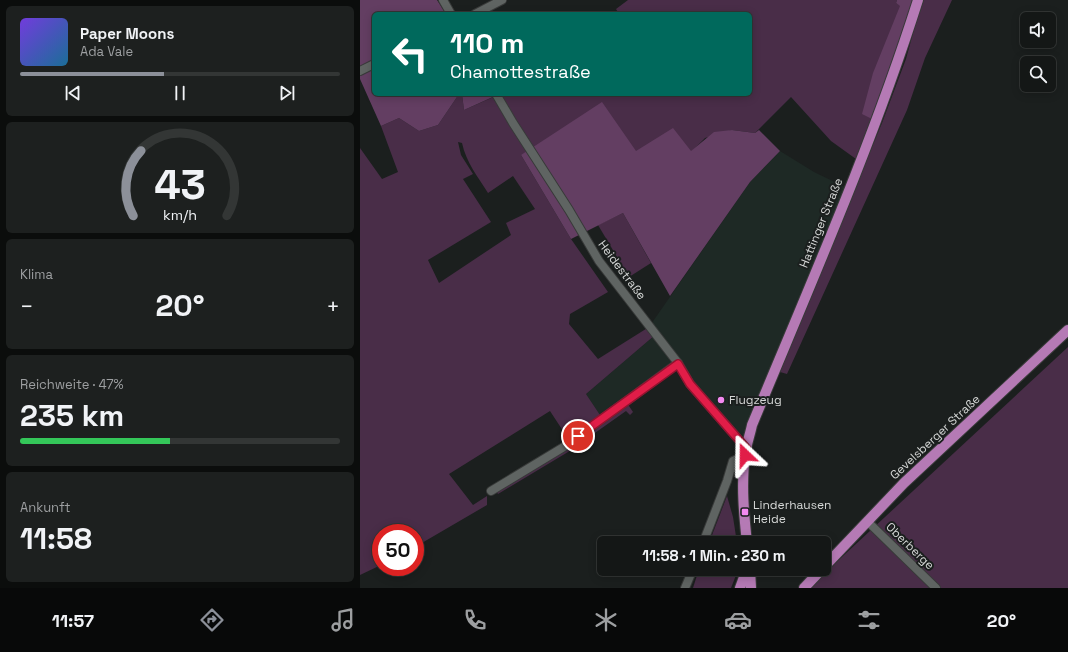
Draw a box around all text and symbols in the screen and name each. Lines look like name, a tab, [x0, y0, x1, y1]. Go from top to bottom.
map controls	[1020, 12, 1056, 92]
button: sound	[1020, 12, 1056, 48]
text: Paper Moons	[80, 24, 174, 43]
text: 110 m	[450, 25, 524, 61]
icon: left	[384, 28, 436, 80]
text: Ada Vale	[80, 43, 133, 60]
button: search	[1020, 56, 1056, 92]
text: Chamottestraße	[450, 60, 591, 83]
icon: previous	[62, 82, 84, 104]
icon: pause	[169, 82, 191, 104]
icon: next	[276, 82, 298, 104]
text: 43	[154, 157, 206, 210]
street label: Hattinger Straße	[796, 176, 846, 270]
text: km/h	[163, 205, 197, 223]
street label: Heidestraße	[594, 237, 650, 303]
text: Klima	[20, 266, 53, 283]
text: 20°	[155, 286, 205, 325]
text: −	[20, 292, 34, 320]
text: +	[326, 292, 340, 320]
text: Reichweite · 47%	[20, 376, 124, 393]
street label: Gevelsberger Straße	[887, 391, 983, 483]
place label: Flugzeug	[729, 392, 782, 408]
marker: Flugzeug	[716, 395, 726, 405]
text: 235 km	[20, 396, 124, 435]
pin	[561, 419, 595, 453]
icon: arrive	[567, 425, 589, 447]
position arrow	[724, 434, 766, 476]
place label: Linderhausen Heide	[753, 497, 831, 527]
text: Ankunft	[20, 499, 70, 516]
marker: Linderhausen Heide	[740, 507, 750, 517]
text: 11:58	[20, 519, 92, 558]
street label: Oberberge	[882, 519, 938, 573]
speed limit sign: 50	[372, 524, 424, 576]
text: 11:58 · 1 Min. · 230 m	[642, 546, 786, 565]
icon: directions	[198, 606, 226, 634]
icon: music	[329, 606, 357, 634]
icon: phone	[461, 606, 489, 634]
icon: climate	[592, 606, 620, 634]
icon: car	[724, 606, 752, 634]
icon: filters	[855, 606, 883, 634]
text: 11:57	[52, 609, 94, 632]
text: 20°	[987, 609, 1016, 632]

